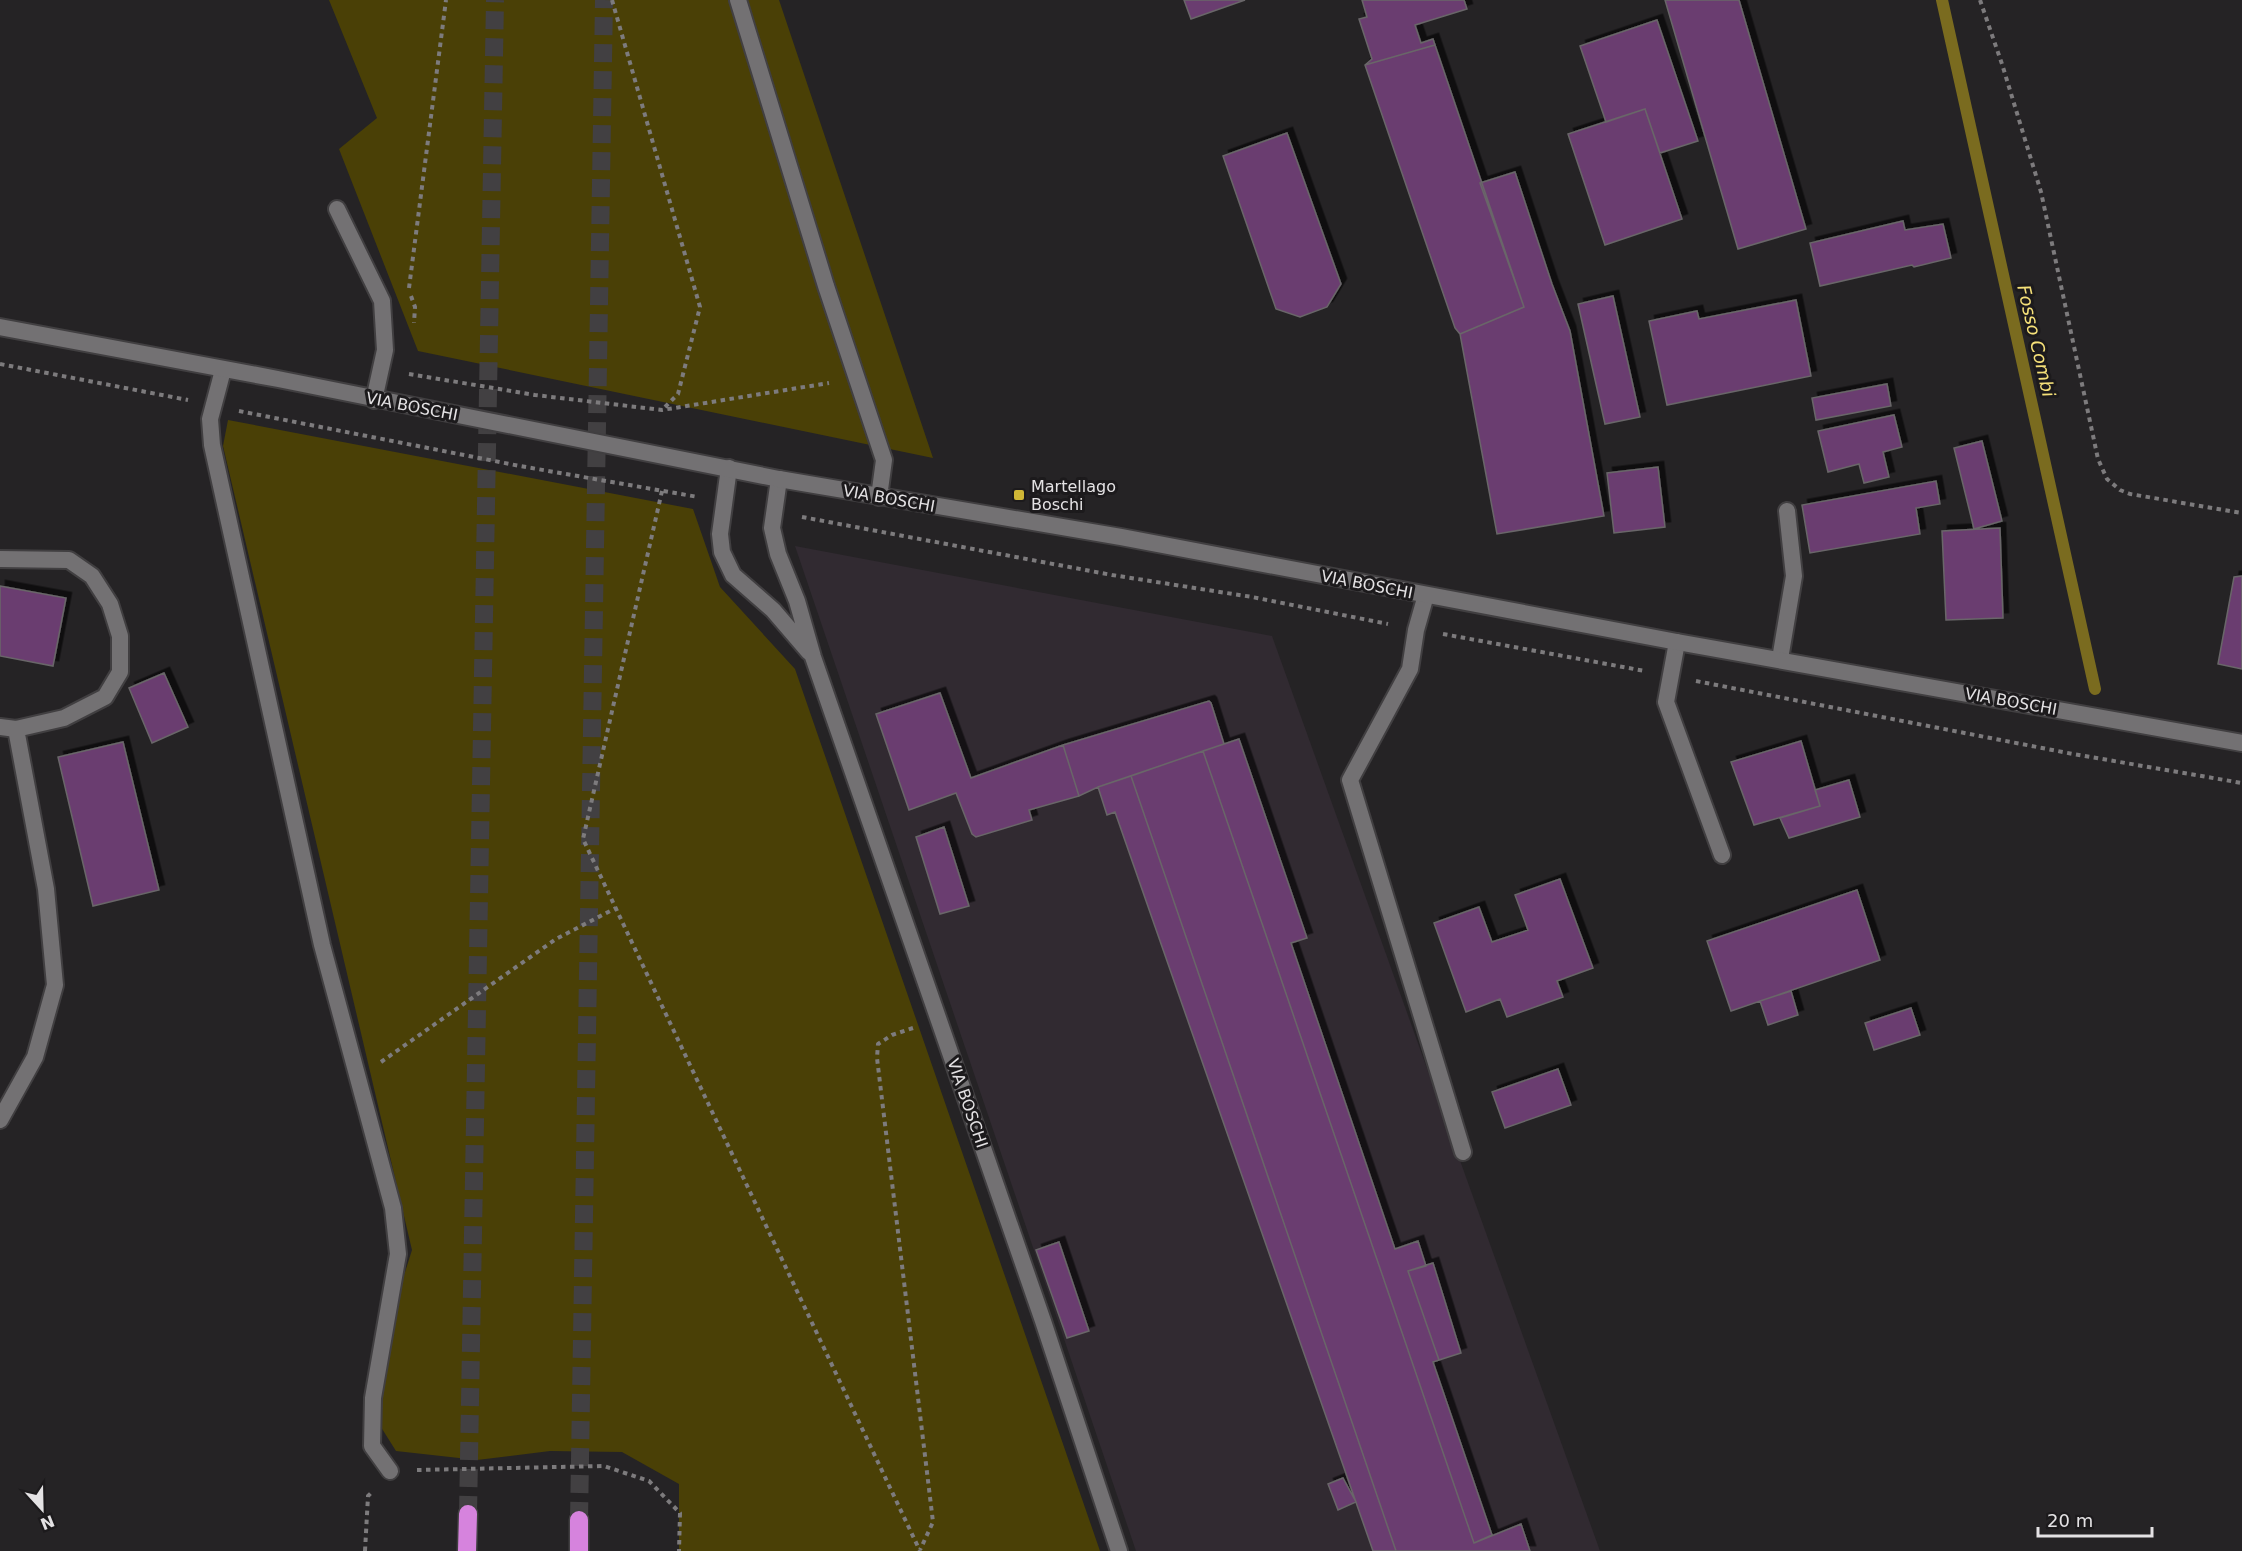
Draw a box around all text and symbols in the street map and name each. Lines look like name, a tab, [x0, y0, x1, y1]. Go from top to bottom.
water label: Fosso Combi	[2013, 283, 2060, 399]
street label: VIA BOSCHI	[364, 388, 459, 425]
place label: Martellago Boschi	[1031, 477, 1116, 514]
street label: VIA BOSCHI	[841, 481, 936, 516]
marker: Martellago Boschi	[1012, 488, 1026, 502]
street label: VIA BOSCHI	[1319, 566, 1414, 603]
street label: VIA BOSCHI	[1963, 684, 2058, 719]
street label: VIA BOSCHI	[943, 1056, 992, 1150]
north arrow	[12, 1479, 72, 1539]
scale bar	[2038, 1500, 2152, 1538]
text: 20 m	[2047, 1510, 2093, 1531]
text: N	[38, 1511, 57, 1534]

